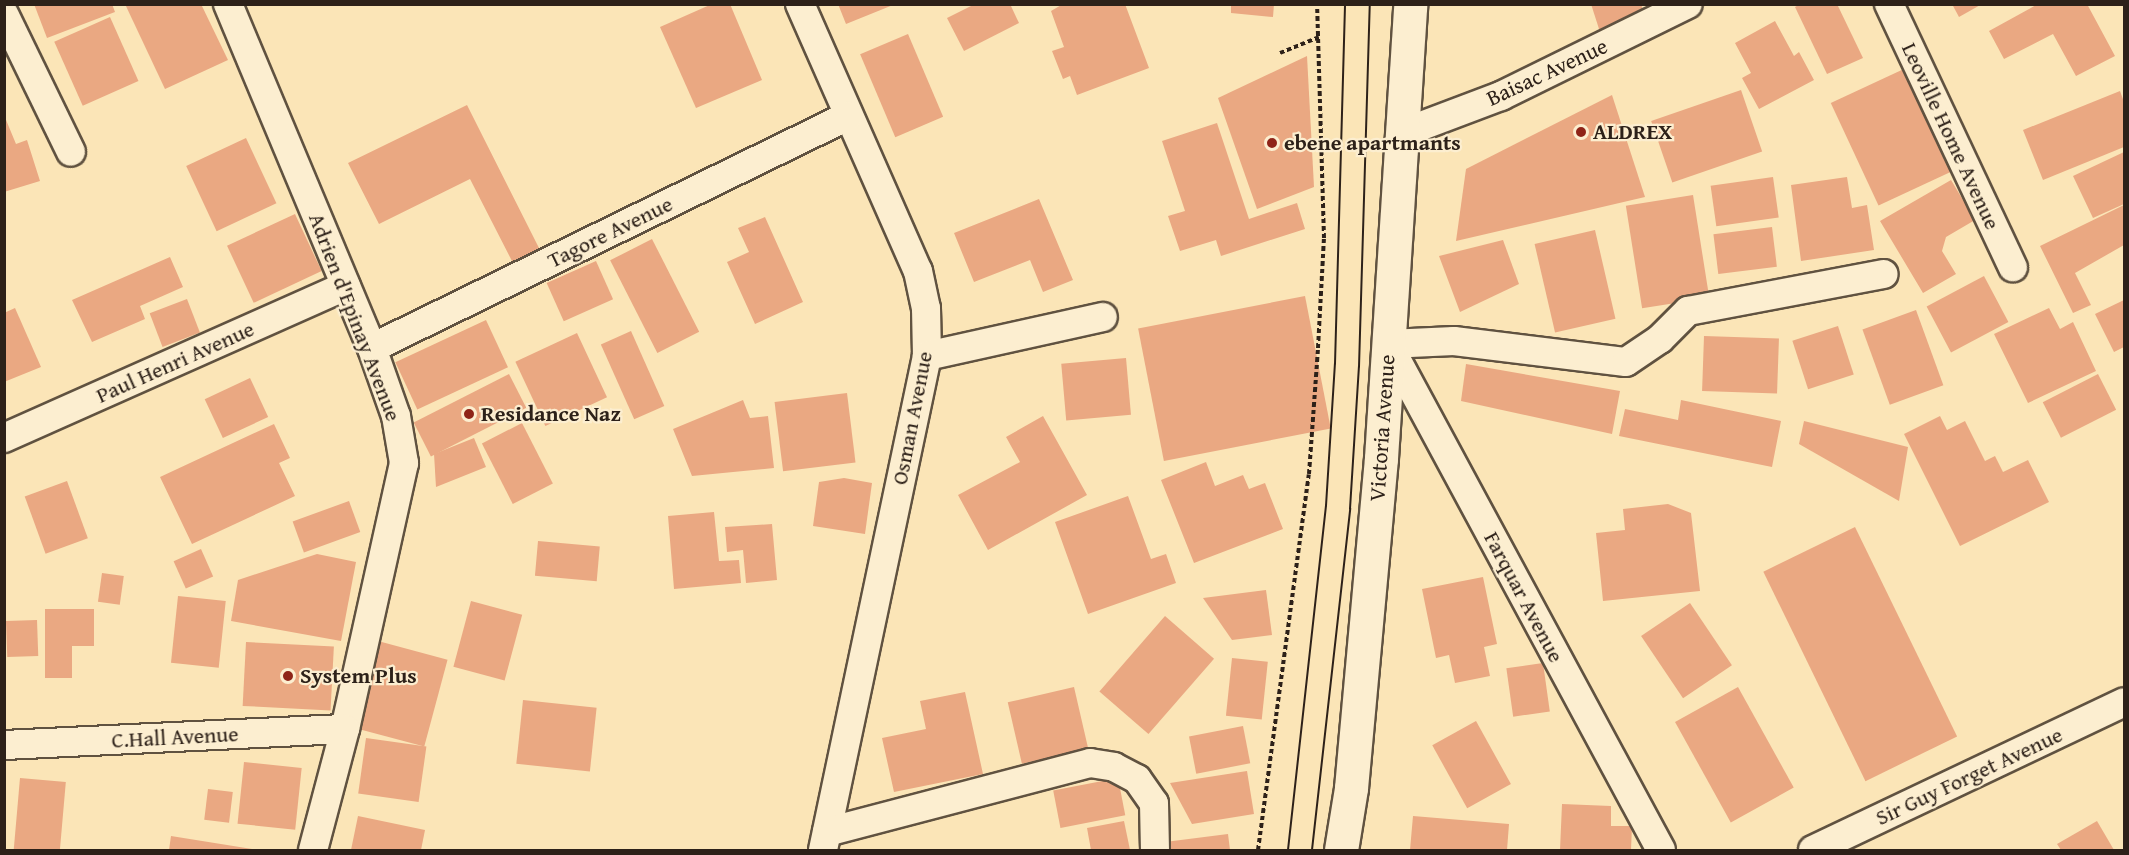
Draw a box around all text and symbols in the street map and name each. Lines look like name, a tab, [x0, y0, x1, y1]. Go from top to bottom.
street label: Baisac Avenue	[1482, 32, 1612, 112]
street label: Leoville Home Avenue	[1896, 38, 2006, 234]
place label: ALDREX	[1593, 119, 1672, 145]
marker: ALDREX	[1574, 125, 1588, 139]
place label: ebene apartmants	[1284, 130, 1461, 156]
marker: ebene apartmants	[1265, 136, 1279, 150]
street label: Tagore Avenue	[543, 190, 677, 274]
street label: Adrien d'Epinay Avenue	[303, 209, 407, 425]
street label: Paul Henri Avenue	[92, 315, 258, 409]
street label: Osman Avenue	[886, 349, 938, 487]
street label: Victoria Avenue	[1364, 354, 1400, 502]
place label: Residance Naz	[481, 401, 621, 427]
marker: Residance Naz	[462, 407, 476, 421]
street label: Farquar Avenue	[1478, 527, 1570, 667]
place label: System Plus	[300, 663, 417, 689]
marker: System Plus	[281, 669, 295, 683]
street label: C.Hall Avenue	[111, 720, 239, 754]
street label: Sir Guy Forget Avenue	[1871, 721, 2067, 831]

